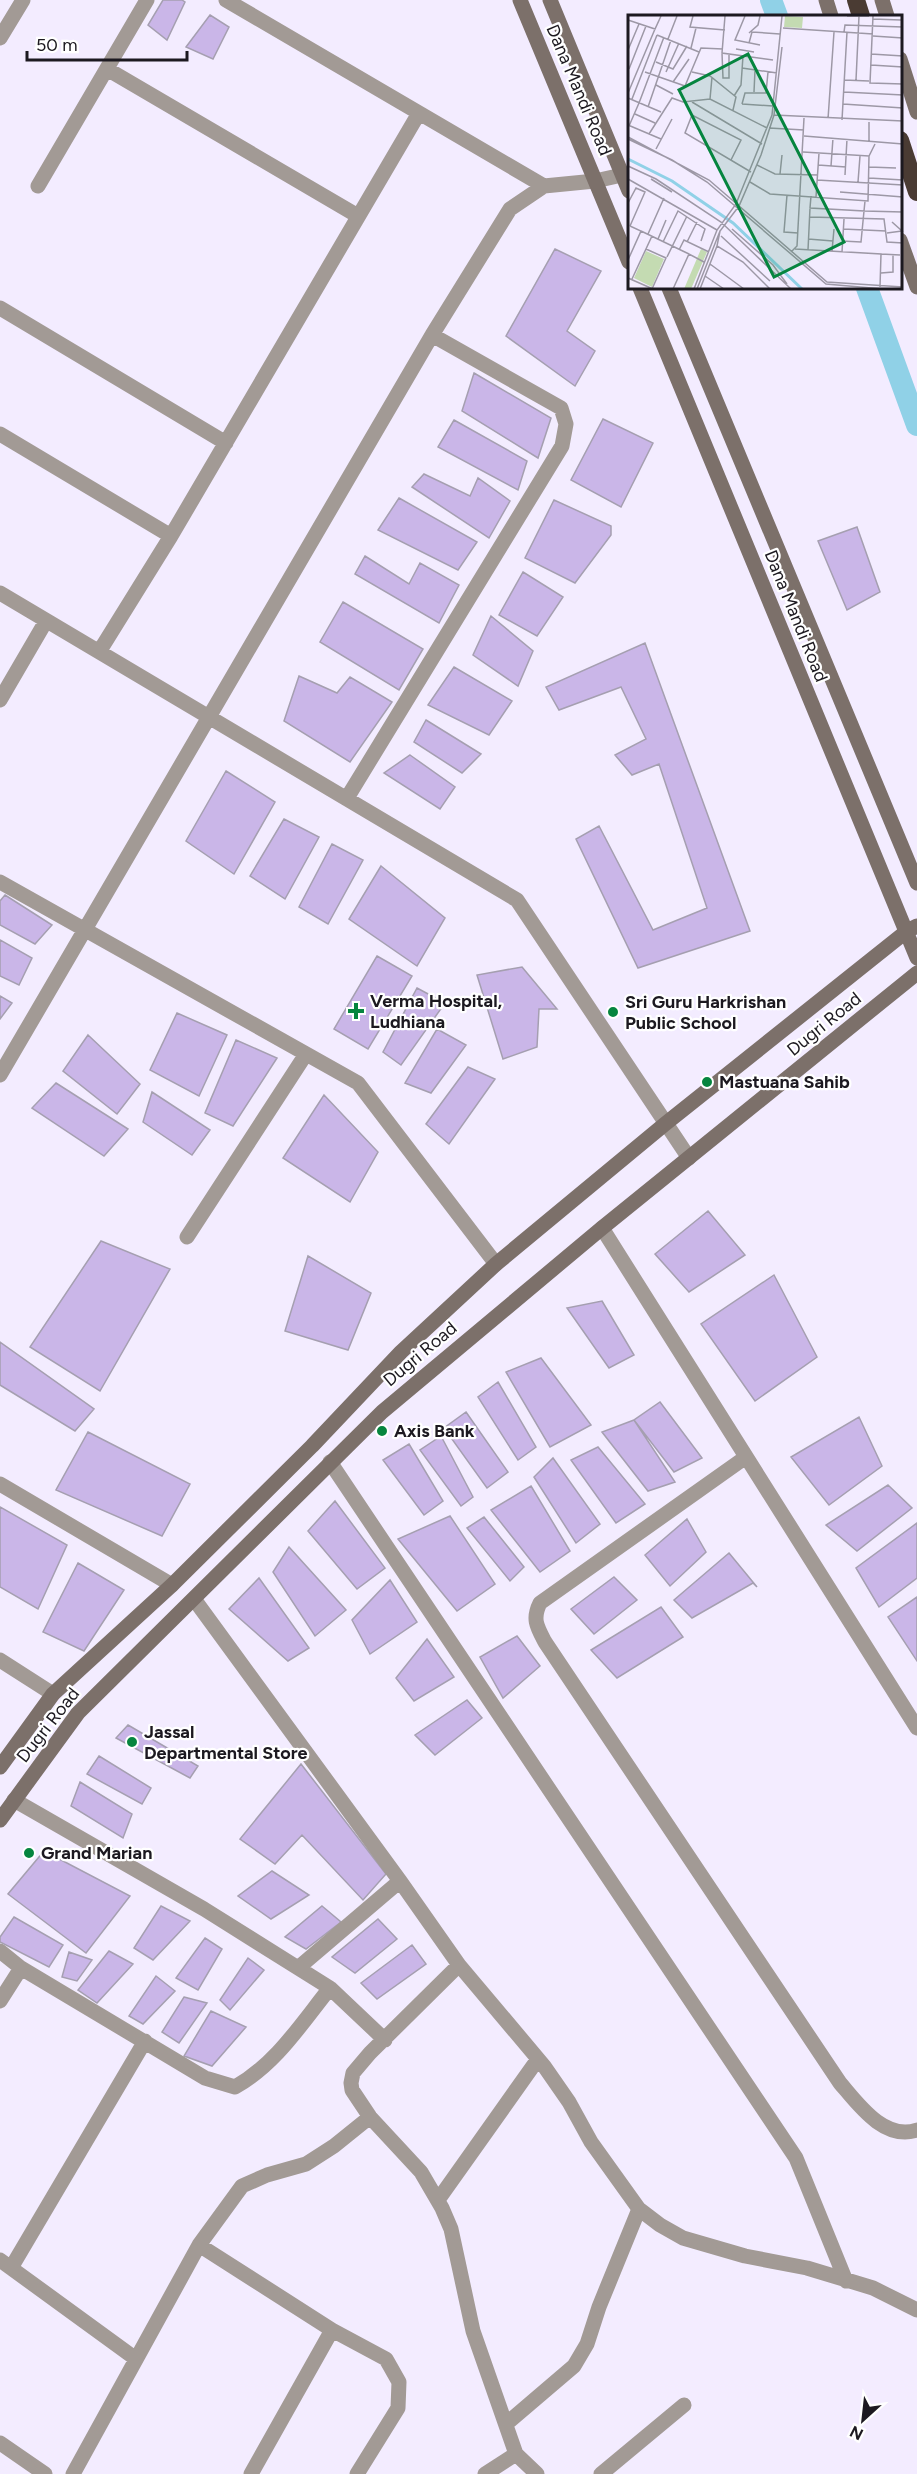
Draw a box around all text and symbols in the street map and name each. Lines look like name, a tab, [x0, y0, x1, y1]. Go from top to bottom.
inset map	[628, 15, 902, 290]
street label: Dana Mandi Road	[541, 21, 617, 159]
scale bar	[27, 24, 188, 62]
text: 50 m	[36, 34, 78, 56]
street label: Dana Mandi Road	[760, 547, 832, 685]
street label: Dugri Road	[782, 987, 866, 1061]
place label: Verma Hospital, Ludhiana	[370, 990, 503, 1033]
place label: Sri Guru Harkrishan Public School	[625, 991, 786, 1034]
marker: Verma Hospital, Ludhiana	[347, 1002, 365, 1020]
marker: Sri Guru Harkrishan Public School	[606, 1005, 620, 1019]
place label: Mastuana Sahib	[719, 1071, 850, 1093]
marker: Mastuana Sahib	[700, 1075, 714, 1089]
street label: Dugri Road	[379, 1317, 461, 1391]
place label: Axis Bank	[394, 1420, 475, 1442]
marker: Axis Bank	[375, 1424, 389, 1438]
street label: Dugri Road	[12, 1683, 84, 1767]
place label: Jassal Departmental Store	[144, 1721, 308, 1764]
marker: Jassal Departmental Store	[125, 1735, 139, 1749]
place label: Grand Marian	[41, 1842, 152, 1864]
marker: Grand Marian	[22, 1846, 36, 1860]
north arrow	[833, 2390, 893, 2450]
text: N	[847, 2422, 866, 2444]

